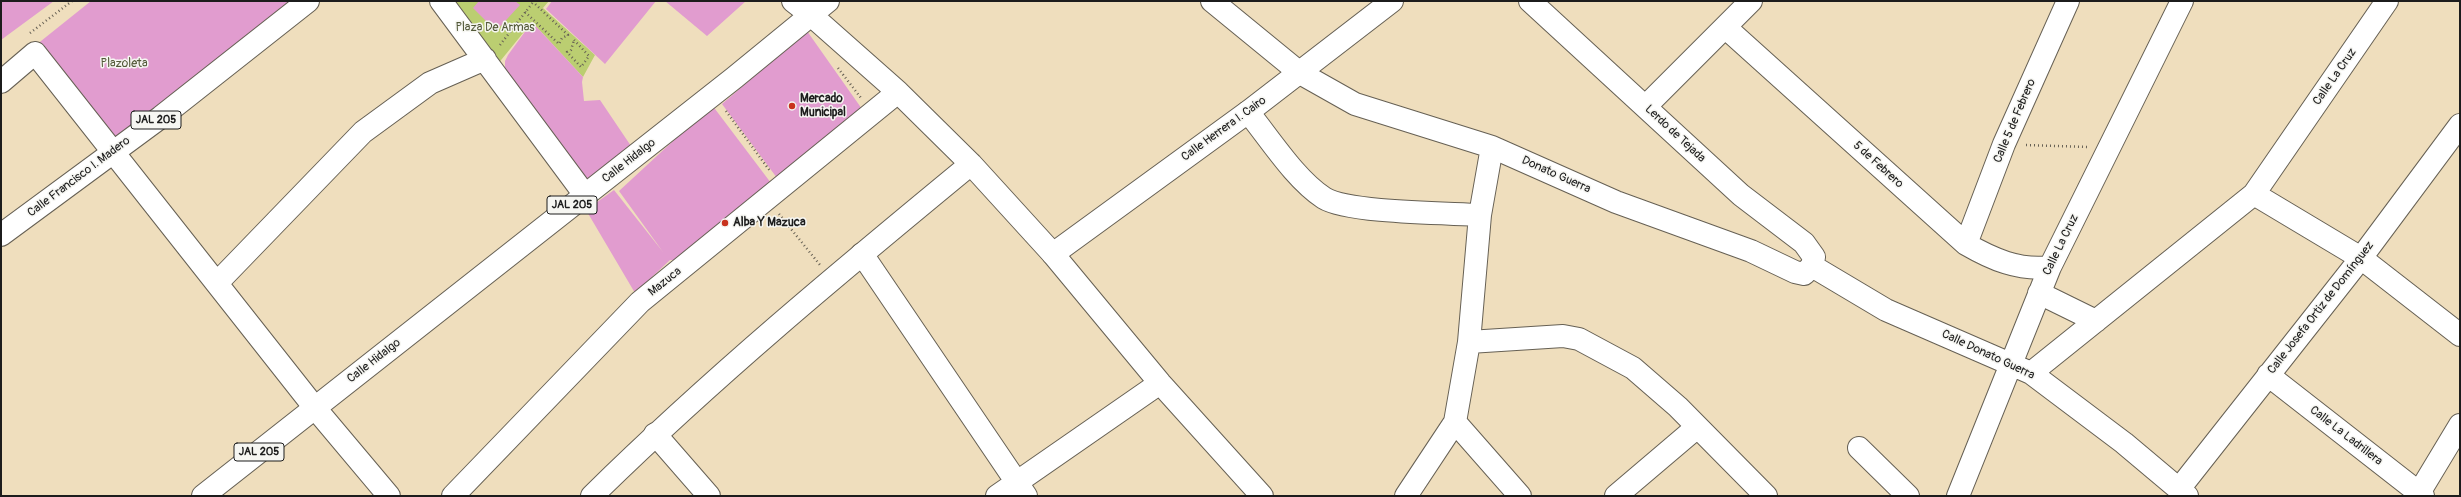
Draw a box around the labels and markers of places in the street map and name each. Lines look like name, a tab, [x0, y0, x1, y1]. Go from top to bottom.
place label: Mercado Municipal	[800, 92, 846, 120]
marker: Mercado Municipal	[787, 101, 797, 111]
place label: Alba Y Mazuca	[733, 216, 805, 230]
marker: Alba Y Mazuca	[720, 218, 730, 228]

